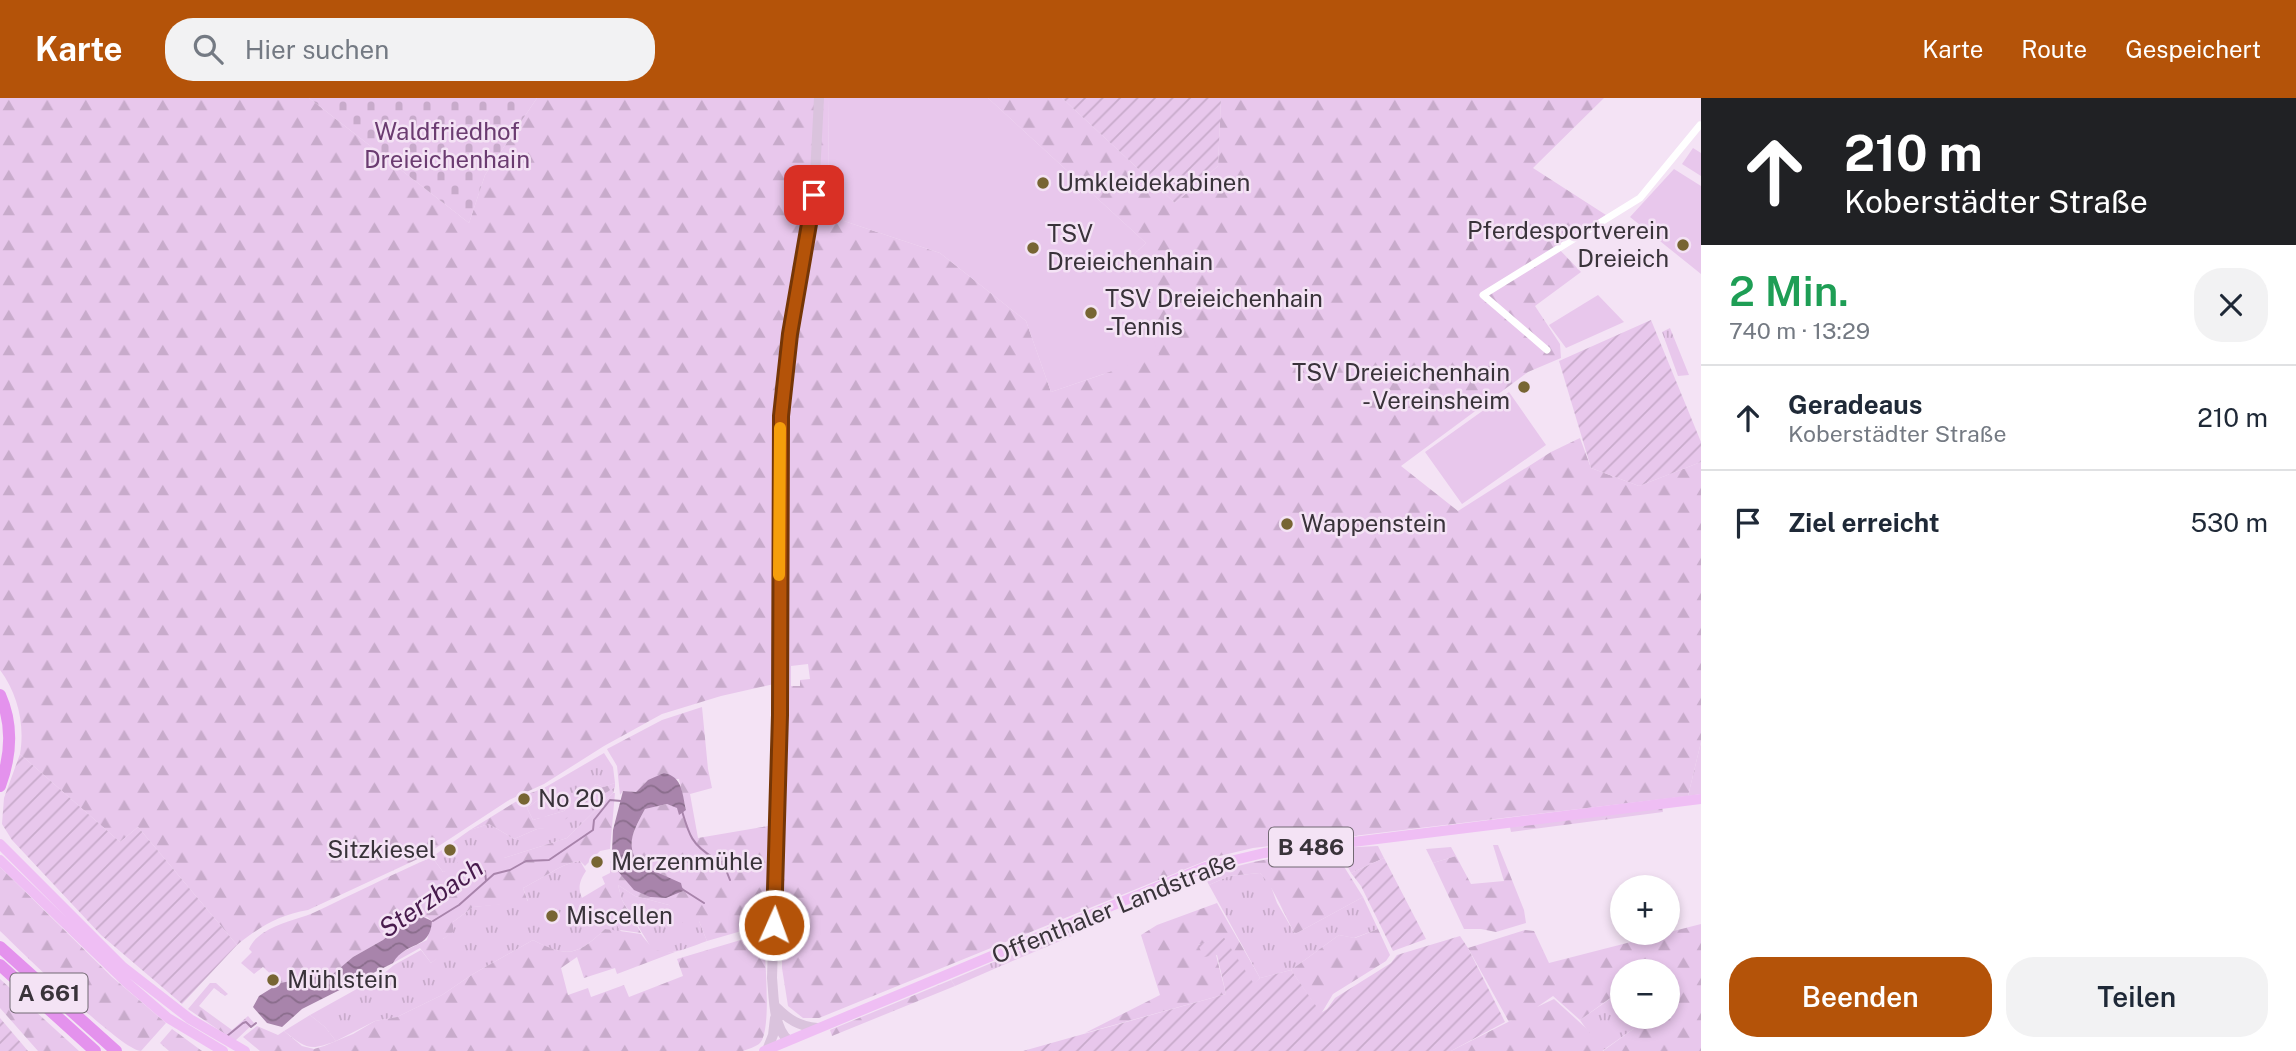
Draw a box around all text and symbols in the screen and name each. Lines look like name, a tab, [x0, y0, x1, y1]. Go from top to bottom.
search box	[165, 18, 655, 81]
text: Karte	[35, 30, 123, 68]
icon: search	[189, 30, 227, 68]
text: Hier suchen	[245, 34, 389, 65]
text: Karte	[1922, 35, 1983, 63]
text: Route	[2021, 35, 2087, 63]
text: Gespeichert	[2125, 35, 2261, 63]
park label: Waldfriedhof Dreieichenhain	[364, 117, 530, 173]
text: 210 m	[1844, 124, 1983, 182]
icon: ahead	[1729, 126, 1820, 217]
pin	[784, 165, 844, 225]
place label: Umkleidekabinen	[1057, 168, 1250, 196]
marker: Umkleidekabinen	[1035, 175, 1051, 191]
icon: arrive	[795, 176, 833, 214]
text: Koberstädter Straße	[1844, 183, 2148, 220]
place label: Pferdesportverein Dreieich	[1467, 216, 1669, 272]
place label: TSV Dreieichenhain	[1047, 219, 1213, 275]
marker: Pferdesportverein Dreieich	[1675, 237, 1691, 253]
marker: TSV Dreieichenhain	[1025, 240, 1041, 256]
text: 2 Min.	[1729, 266, 1849, 315]
button: close	[2194, 268, 2268, 342]
place label: TSV Dreieichenhain -Tennis	[1105, 284, 1323, 340]
marker: TSV Dreieichenhain -Tennis	[1083, 305, 1099, 321]
text: 740 m · 13:29	[1729, 317, 1870, 344]
place label: TSV Dreieichenhain - Vereinsheim	[1292, 358, 1510, 414]
marker: TSV Dreieichenhain - Vereinsheim	[1516, 379, 1532, 395]
text: Geradeaus	[1788, 389, 1923, 420]
icon: ahead	[1729, 399, 1767, 437]
text: 210 m	[2197, 402, 2268, 433]
text: Koberstädter Straße	[1788, 420, 2006, 447]
icon: arrive	[1729, 504, 1767, 542]
text: Ziel erreicht	[1788, 507, 1940, 538]
text: 530 m	[2190, 507, 2268, 538]
place label: Wappenstein	[1301, 509, 1446, 537]
marker: Wappenstein	[1279, 516, 1295, 532]
place label: No 20	[538, 784, 604, 812]
marker: No 20	[516, 791, 532, 807]
road number: B 486	[1269, 828, 1353, 866]
place label: Sitzkiesel	[327, 835, 436, 863]
marker: Sitzkiesel	[442, 842, 458, 858]
street label: Offenthaler Landstraße	[987, 845, 1240, 969]
place label: Merzenmühle	[611, 847, 763, 875]
water label: Sterzbach	[373, 851, 489, 944]
marker: Merzenmühle	[589, 854, 605, 870]
map controls	[1610, 875, 1680, 1029]
button: +	[1610, 875, 1680, 945]
position arrow	[737, 888, 811, 962]
place label: Miscellen	[566, 901, 673, 929]
marker: Miscellen	[544, 908, 560, 924]
button: Beenden	[1729, 957, 1992, 1037]
button: Teilen	[2006, 957, 2268, 1037]
button: −	[1610, 959, 1680, 1029]
place label: Mühlstein	[287, 965, 398, 993]
marker: Mühlstein	[265, 972, 281, 988]
road number: A 661	[10, 974, 88, 1012]

